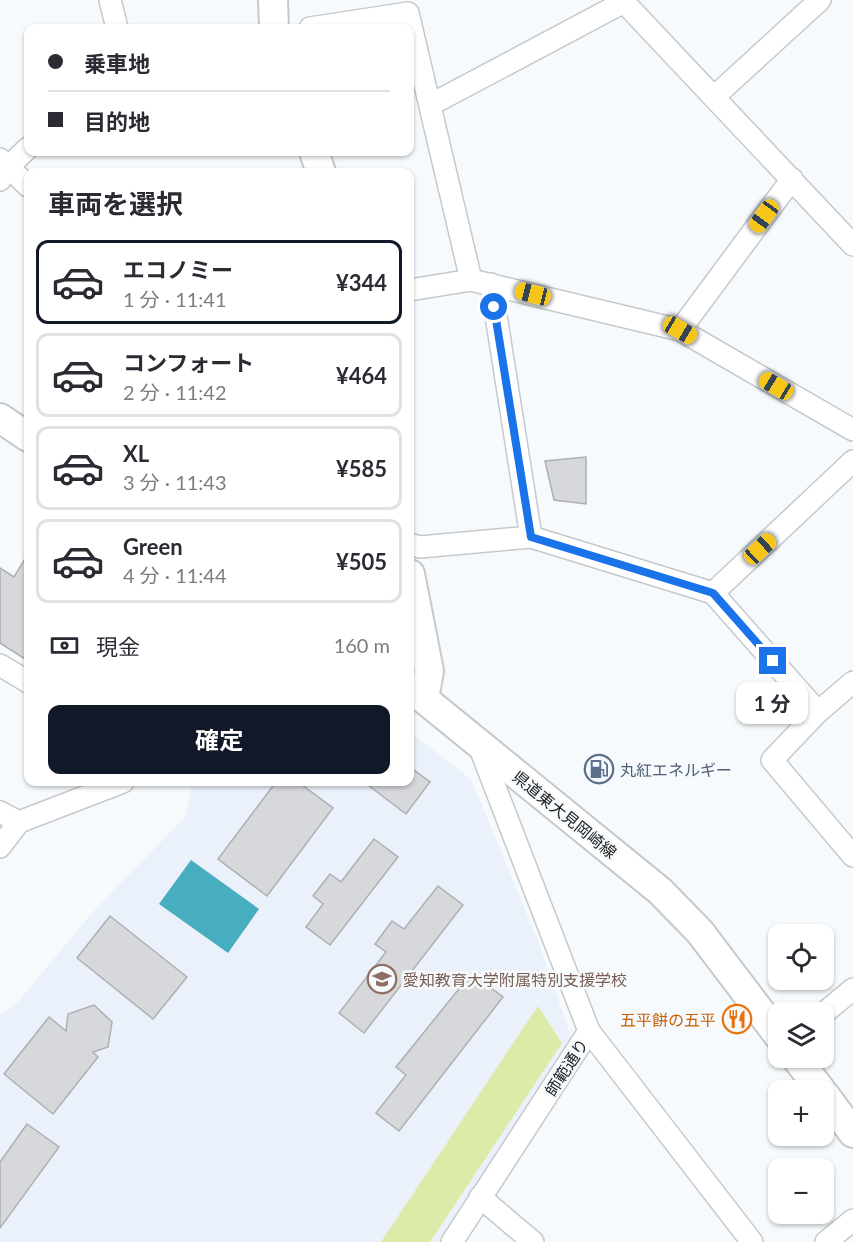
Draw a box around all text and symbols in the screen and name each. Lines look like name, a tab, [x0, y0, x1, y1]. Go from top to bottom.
text: 乗車地	[84, 50, 150, 77]
text: 目的地	[84, 108, 150, 135]
text: 車両を選択	[48, 187, 183, 220]
car	[746, 196, 782, 236]
icon: car	[51, 255, 105, 309]
text: エコノミー	[123, 256, 233, 283]
text: ¥344	[336, 269, 387, 296]
car	[513, 281, 553, 307]
text: 1 分 · 11:41	[123, 287, 227, 311]
route start	[480, 293, 507, 320]
car	[660, 313, 700, 347]
icon: car	[51, 348, 105, 402]
text: コンフォート	[123, 349, 254, 376]
text: ¥464	[336, 362, 387, 389]
car	[756, 369, 796, 403]
text: 2 分 · 11:42	[123, 380, 227, 404]
text: XL	[123, 440, 149, 467]
icon: car	[51, 441, 105, 495]
text: ¥585	[336, 455, 387, 482]
text: 3 分 · 11:43	[123, 470, 227, 494]
car	[741, 530, 779, 568]
text: Green	[123, 533, 183, 560]
icon: car	[51, 534, 105, 588]
text: ¥505	[336, 548, 387, 575]
text: 4 分 · 11:44	[123, 563, 227, 587]
icon: cash	[48, 629, 81, 662]
text: 現金	[96, 633, 140, 660]
text: 160 m	[334, 633, 390, 657]
route end	[759, 647, 786, 674]
callout: 1 分	[737, 682, 809, 724]
text: 1 分	[754, 691, 790, 715]
button: 確定	[48, 705, 390, 774]
fuel station icon: 丸紅エネルギー	[583, 753, 615, 785]
place label: 丸紅エネルギー	[620, 760, 732, 779]
street label: 県道東大見岡崎線	[509, 766, 621, 862]
map controls	[768, 924, 834, 1224]
button: locate	[768, 924, 834, 990]
school or university icon: 愛知教育大学附属特別支援学校	[366, 963, 398, 995]
place label: 愛知教育大学附属特別支援学校	[403, 970, 627, 989]
button: layers	[768, 1002, 834, 1068]
restaurant icon: 五平餅の五平	[721, 1003, 753, 1035]
place label: 五平餅の五平	[620, 1010, 716, 1029]
street label: 師範通り	[541, 1035, 591, 1099]
button: +	[768, 1080, 834, 1146]
button: −	[768, 1158, 834, 1224]

